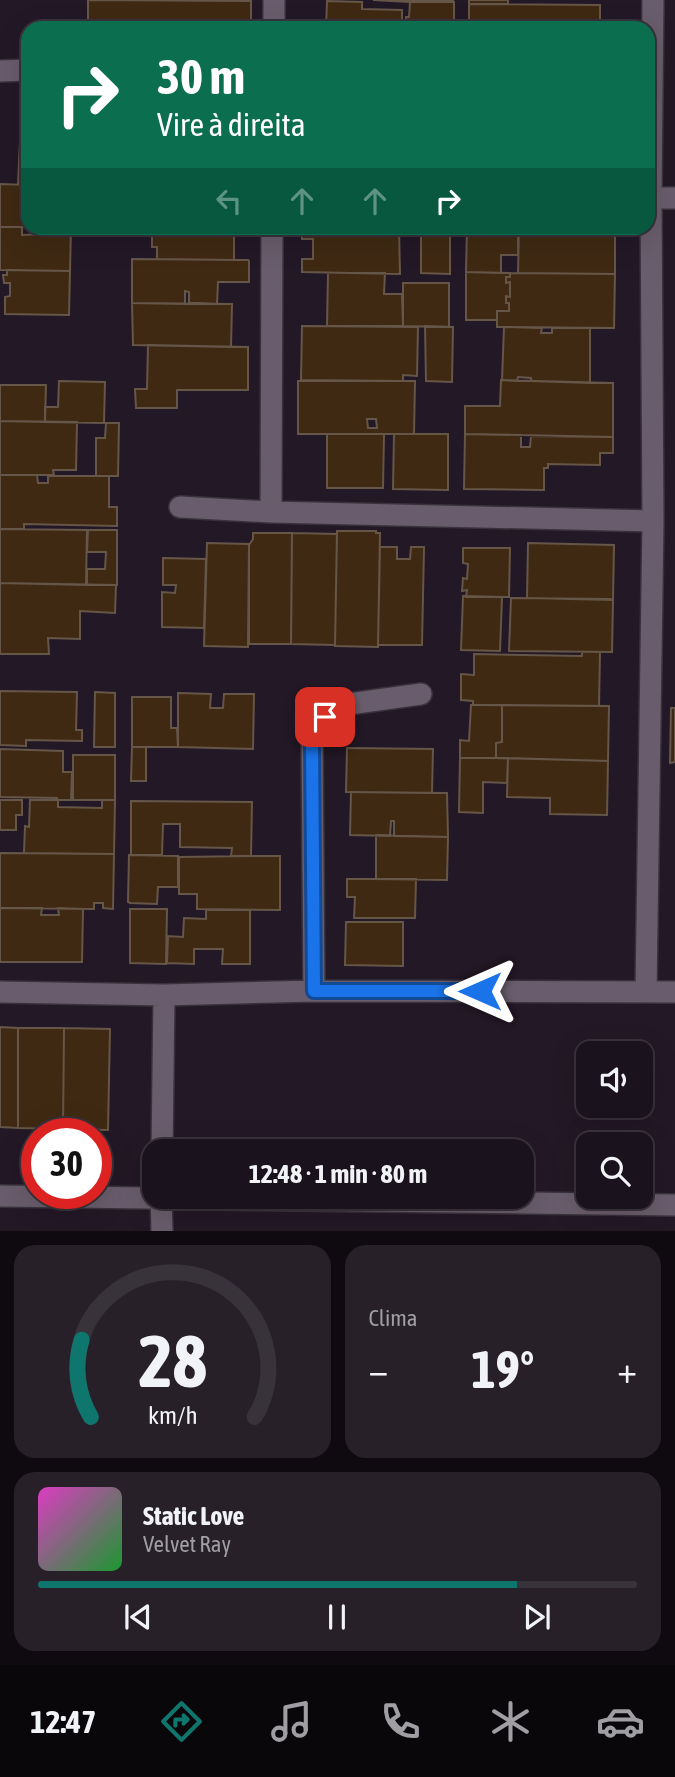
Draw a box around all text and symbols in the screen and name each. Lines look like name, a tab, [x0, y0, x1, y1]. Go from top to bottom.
text: 30 m	[157, 48, 245, 104]
icon: right	[42, 49, 133, 140]
text: Vire à direita	[157, 106, 306, 143]
icon: left	[210, 182, 248, 220]
icon: ahead	[283, 182, 321, 220]
icon: ahead	[356, 182, 394, 220]
icon: right	[429, 182, 467, 220]
pin	[295, 687, 355, 747]
icon: arrive	[306, 698, 344, 736]
position arrow	[443, 954, 517, 1028]
map controls	[576, 1041, 653, 1209]
button: sound	[576, 1041, 653, 1118]
speed limit sign: 30	[21, 1118, 112, 1209]
button: search	[576, 1132, 653, 1209]
text: 12:48 · 1 min · 80 m	[249, 1159, 427, 1189]
text: Clima	[369, 1305, 418, 1331]
text: 28	[138, 1320, 206, 1403]
text: 19°	[471, 1339, 534, 1399]
text: −	[369, 1348, 388, 1391]
text: +	[617, 1348, 637, 1391]
text: km/h	[147, 1401, 197, 1429]
text: Static Love	[143, 1501, 244, 1531]
text: Velvet Ray	[143, 1531, 231, 1557]
icon: previous	[119, 1598, 157, 1636]
icon: pause	[318, 1598, 356, 1636]
icon: next	[518, 1598, 556, 1636]
icon: directions	[157, 1697, 206, 1746]
icon: music	[267, 1697, 316, 1746]
icon: phone	[376, 1697, 425, 1746]
icon: climate	[486, 1697, 535, 1746]
icon: car	[596, 1697, 645, 1746]
text: 12:47	[30, 1703, 96, 1740]

